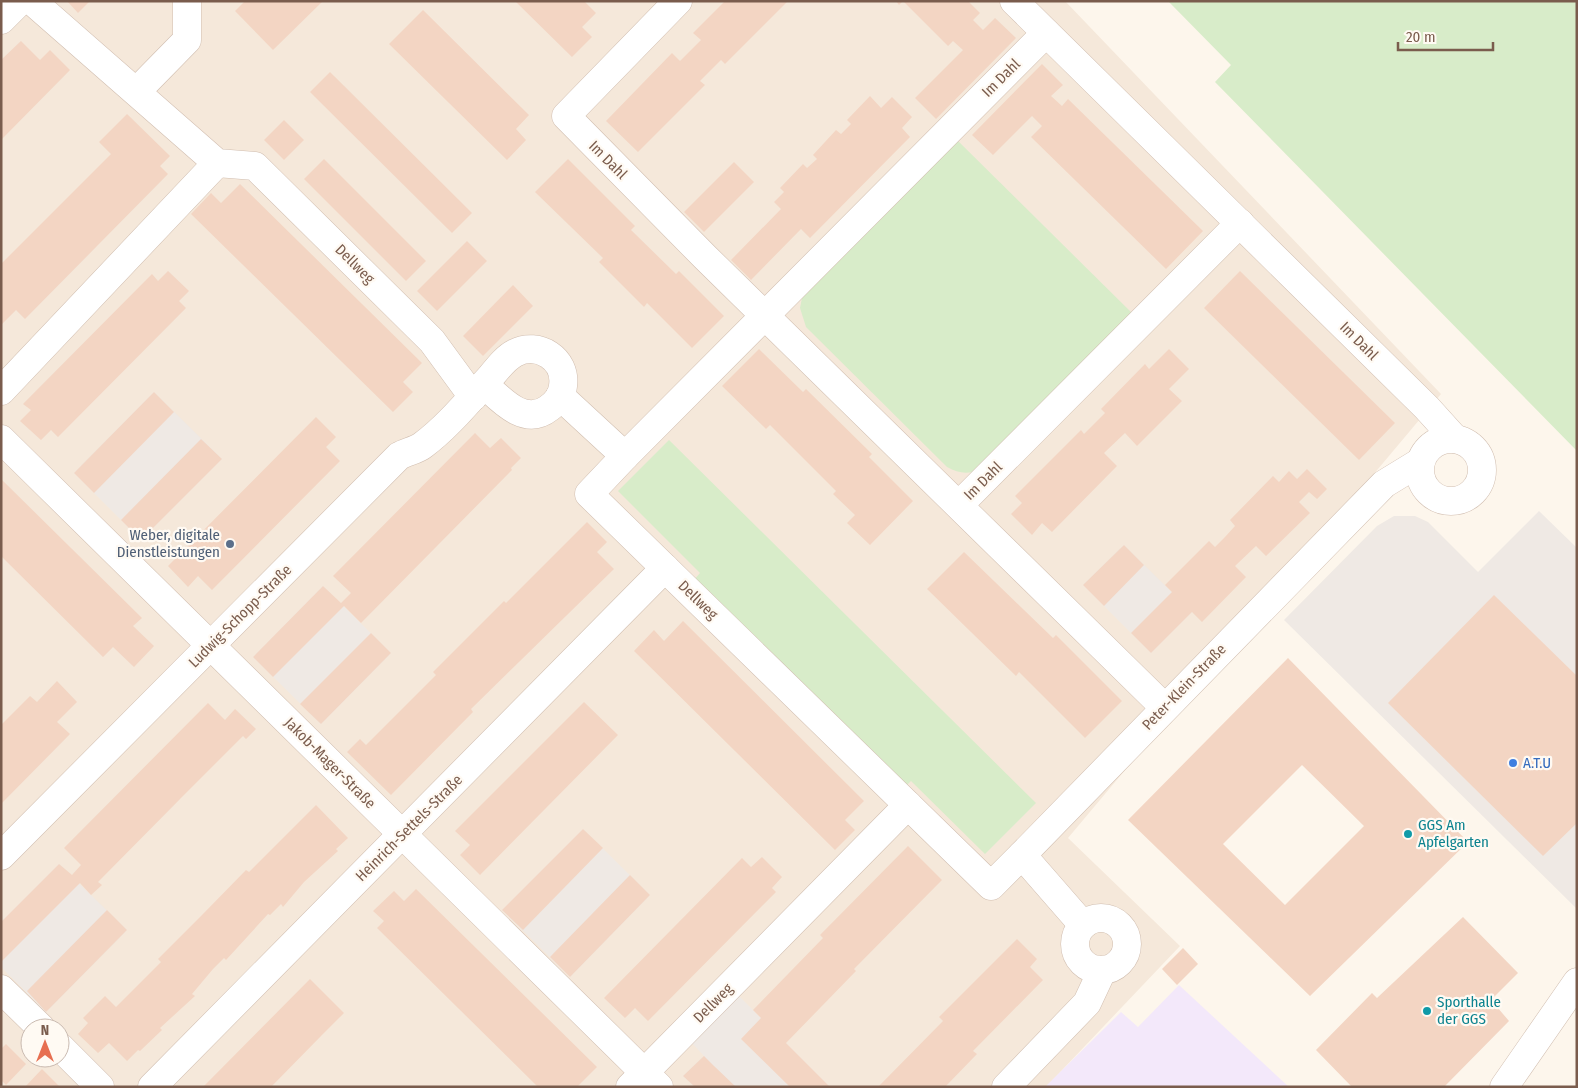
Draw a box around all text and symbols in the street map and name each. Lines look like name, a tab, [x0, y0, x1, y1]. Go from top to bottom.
scale bar	[1398, 20, 1493, 52]
text: 20 m	[1406, 28, 1436, 46]
street label: Im Dahl	[978, 55, 1024, 101]
street label: Im Dahl	[585, 137, 631, 183]
street label: Dellweg	[332, 241, 378, 287]
street label: Im Dahl	[1336, 318, 1382, 364]
street label: Im Dahl	[960, 458, 1006, 504]
place label: Weber, digitale Dienstleistungen	[117, 526, 220, 561]
marker: Weber, digitale Dienstleistungen	[224, 538, 236, 550]
street label: Ludwig-Schopp-Straße	[185, 561, 295, 671]
street label: Dellweg	[674, 577, 722, 623]
street label: Peter-Klein-Straße	[1138, 640, 1230, 734]
street label: Jakob-Mager-Straße	[281, 714, 379, 812]
place label: A.T.U	[1523, 754, 1551, 772]
marker: A.T.U	[1507, 757, 1519, 769]
street label: Heinrich-Settels-Straße	[352, 771, 466, 885]
place label: GGS Am Apfelgarten	[1418, 816, 1489, 851]
marker: GGS Am Apfelgarten	[1402, 828, 1414, 840]
street label: Dellweg	[690, 980, 736, 1026]
place label: Sporthalle der GGS	[1437, 993, 1501, 1028]
marker: Sporthalle der GGS	[1421, 1005, 1433, 1017]
north arrow	[20, 1018, 70, 1068]
text: N	[41, 1022, 49, 1039]

